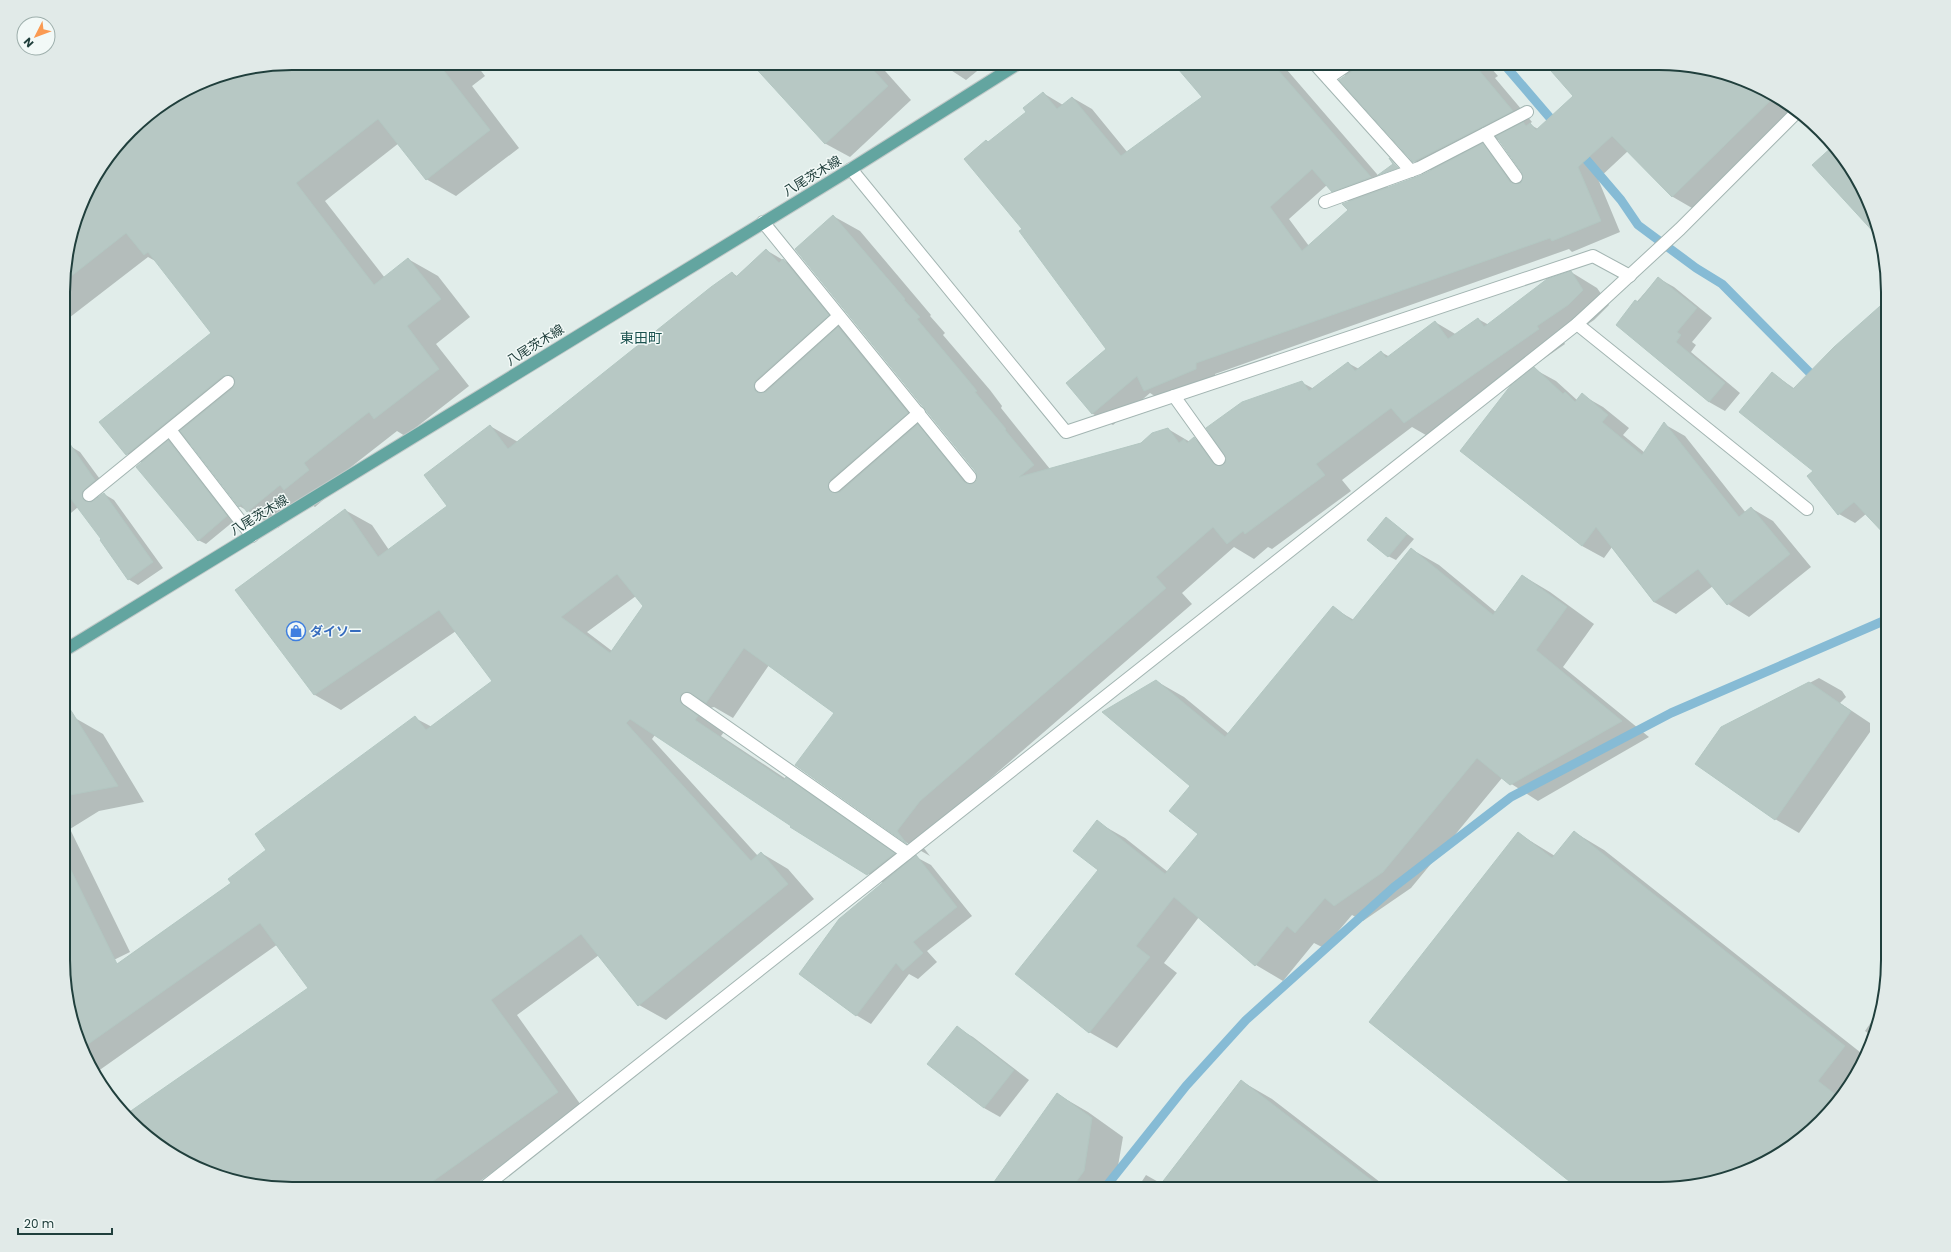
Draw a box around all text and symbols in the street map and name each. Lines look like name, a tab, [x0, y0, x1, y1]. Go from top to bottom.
north arrow	[16, 16, 56, 56]
text: N	[20, 34, 37, 51]
street label: 八尾茨木線	[779, 151, 845, 201]
street label: 八尾茨木線	[502, 320, 568, 370]
district label: 東田町	[620, 328, 662, 348]
street label: 八尾茨木線	[226, 490, 292, 540]
shop icon: ダイソー	[285, 620, 307, 642]
place label: ダイソー	[310, 622, 362, 641]
scale bar	[18, 1210, 112, 1236]
text: 20 m	[24, 1215, 54, 1232]

